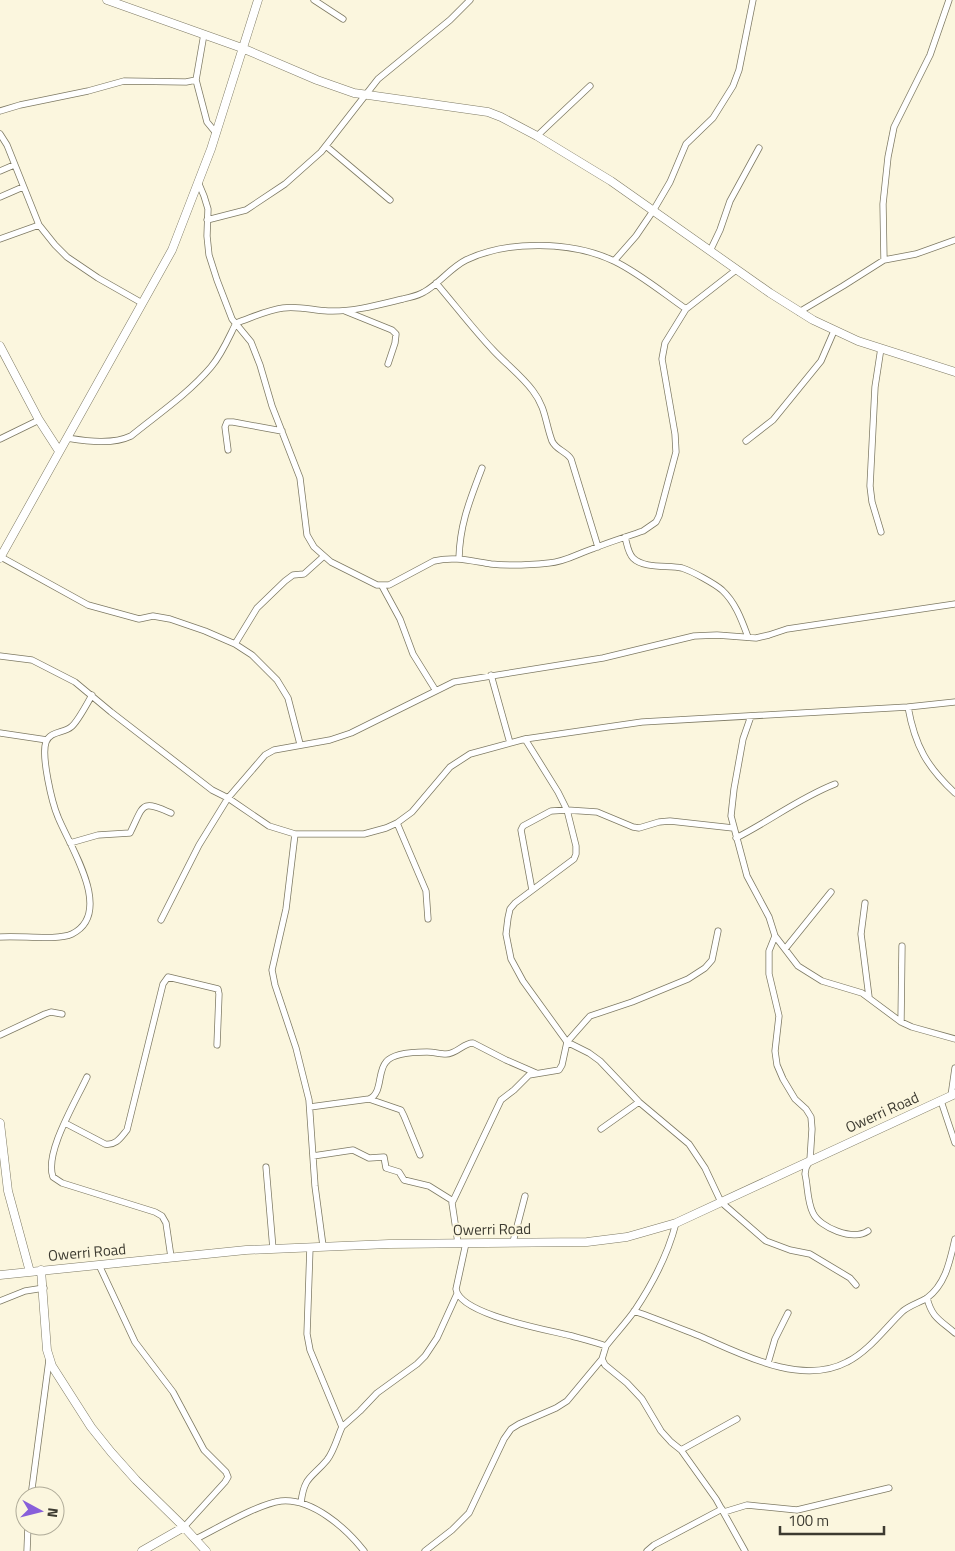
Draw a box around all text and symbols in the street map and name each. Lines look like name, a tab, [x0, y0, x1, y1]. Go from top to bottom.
street label: Owerri Road	[842, 1086, 922, 1138]
street label: Owerri Road	[453, 1217, 531, 1241]
street label: Owerri Road	[47, 1237, 127, 1267]
north arrow	[15, 1486, 65, 1536]
scale bar	[780, 1504, 884, 1536]
text: N	[42, 1507, 64, 1519]
text: 100 m	[788, 1509, 829, 1532]

